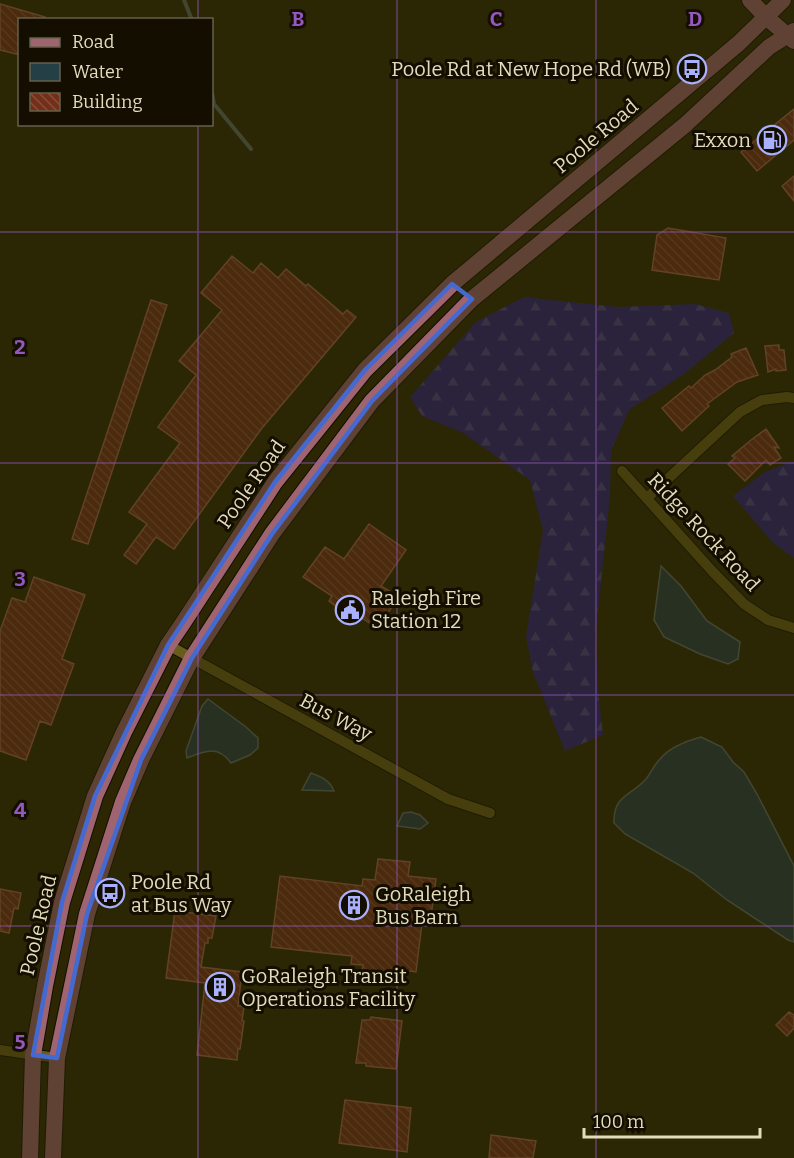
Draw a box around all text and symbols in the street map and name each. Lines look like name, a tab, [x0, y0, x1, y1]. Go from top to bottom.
text: B	[292, 7, 305, 31]
text: C	[490, 7, 502, 31]
text: D	[688, 7, 702, 31]
legend	[18, 18, 213, 126]
text: Road	[72, 31, 115, 53]
bus stop icon: Poole Rd at New Hope Rd (WB)	[676, 53, 708, 85]
place label: Poole Rd at New Hope Rd (WB)	[391, 57, 671, 81]
text: Water	[72, 61, 123, 83]
text: Building	[72, 91, 143, 113]
street label: Poole Road	[549, 94, 643, 178]
fuel station icon: Exxon	[756, 124, 788, 156]
place label: Exxon	[694, 128, 751, 152]
text: 2	[14, 335, 26, 359]
street label: Poole Road	[212, 435, 290, 533]
street label: Ridge Rock Road	[643, 468, 765, 596]
text: 3	[14, 567, 26, 591]
place label: Raleigh Fire Station 12	[371, 586, 481, 633]
public building icon: Raleigh Fire Station 12	[334, 594, 366, 626]
street label: Bus Way	[296, 688, 377, 746]
text: 4	[14, 798, 26, 822]
place label: Poole Rd at Bus Way	[131, 870, 232, 917]
street label: Poole Road	[15, 872, 61, 978]
bus stop icon: Poole Rd at Bus Way	[94, 877, 126, 909]
place label: GoRaleigh Bus Barn	[375, 882, 472, 929]
building icon: GoRaleigh Bus Barn	[338, 889, 370, 921]
place label: GoRaleigh Transit Operations Facility	[241, 964, 416, 1011]
building icon: GoRaleigh Transit Operations Facility	[204, 971, 236, 1003]
text: 5	[15, 1030, 26, 1054]
scale bar	[584, 1101, 760, 1139]
text: 100 m	[593, 1111, 644, 1133]

